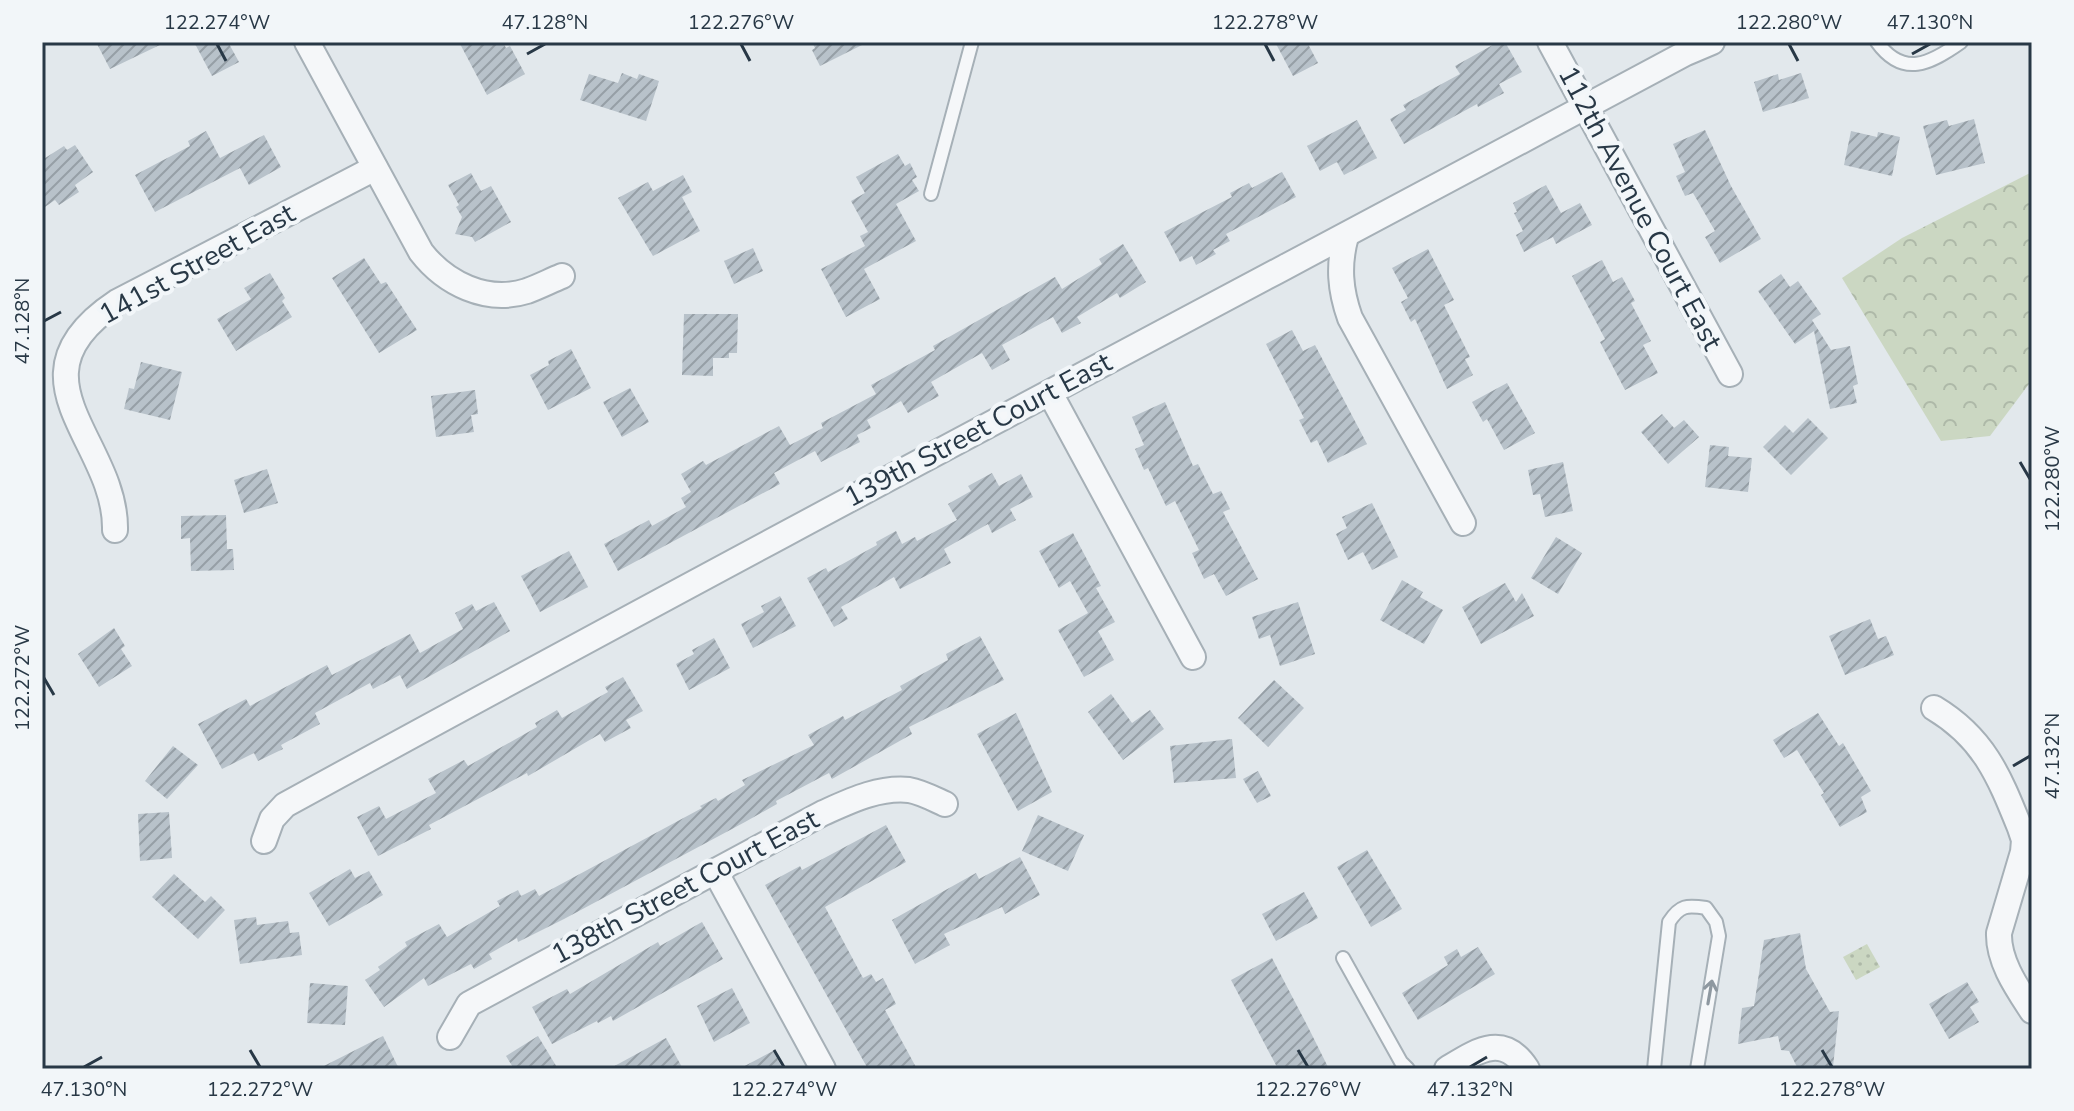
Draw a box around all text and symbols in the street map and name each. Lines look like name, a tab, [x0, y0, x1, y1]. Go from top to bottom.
text: 122.274°W	[164, 9, 270, 36]
text: 47.128°N	[502, 9, 588, 36]
text: 122.276°W	[688, 9, 794, 36]
text: 122.278°W	[1212, 9, 1318, 36]
text: 122.280°W	[1736, 9, 1842, 36]
text: 47.130°N	[1887, 9, 1973, 36]
street label: 112th Avenue Court East	[1549, 59, 1731, 357]
street label: 141st Street East	[92, 194, 302, 334]
text: 47.128°N	[9, 278, 36, 364]
street label: 139th Street Court East	[838, 343, 1119, 517]
text: 122.280°W	[2039, 426, 2066, 532]
text: 122.272°W	[9, 625, 36, 731]
text: 47.132°N	[2039, 713, 2066, 799]
street label: 138th Street Court East	[545, 800, 826, 974]
one-way arrow	[1703, 980, 1718, 1005]
text: 47.130°N	[41, 1076, 127, 1103]
text: 122.272°W	[207, 1076, 313, 1103]
text: 122.274°W	[731, 1076, 837, 1103]
text: 122.276°W	[1255, 1076, 1361, 1103]
text: 47.132°N	[1427, 1076, 1513, 1103]
text: 122.278°W	[1779, 1076, 1885, 1103]

